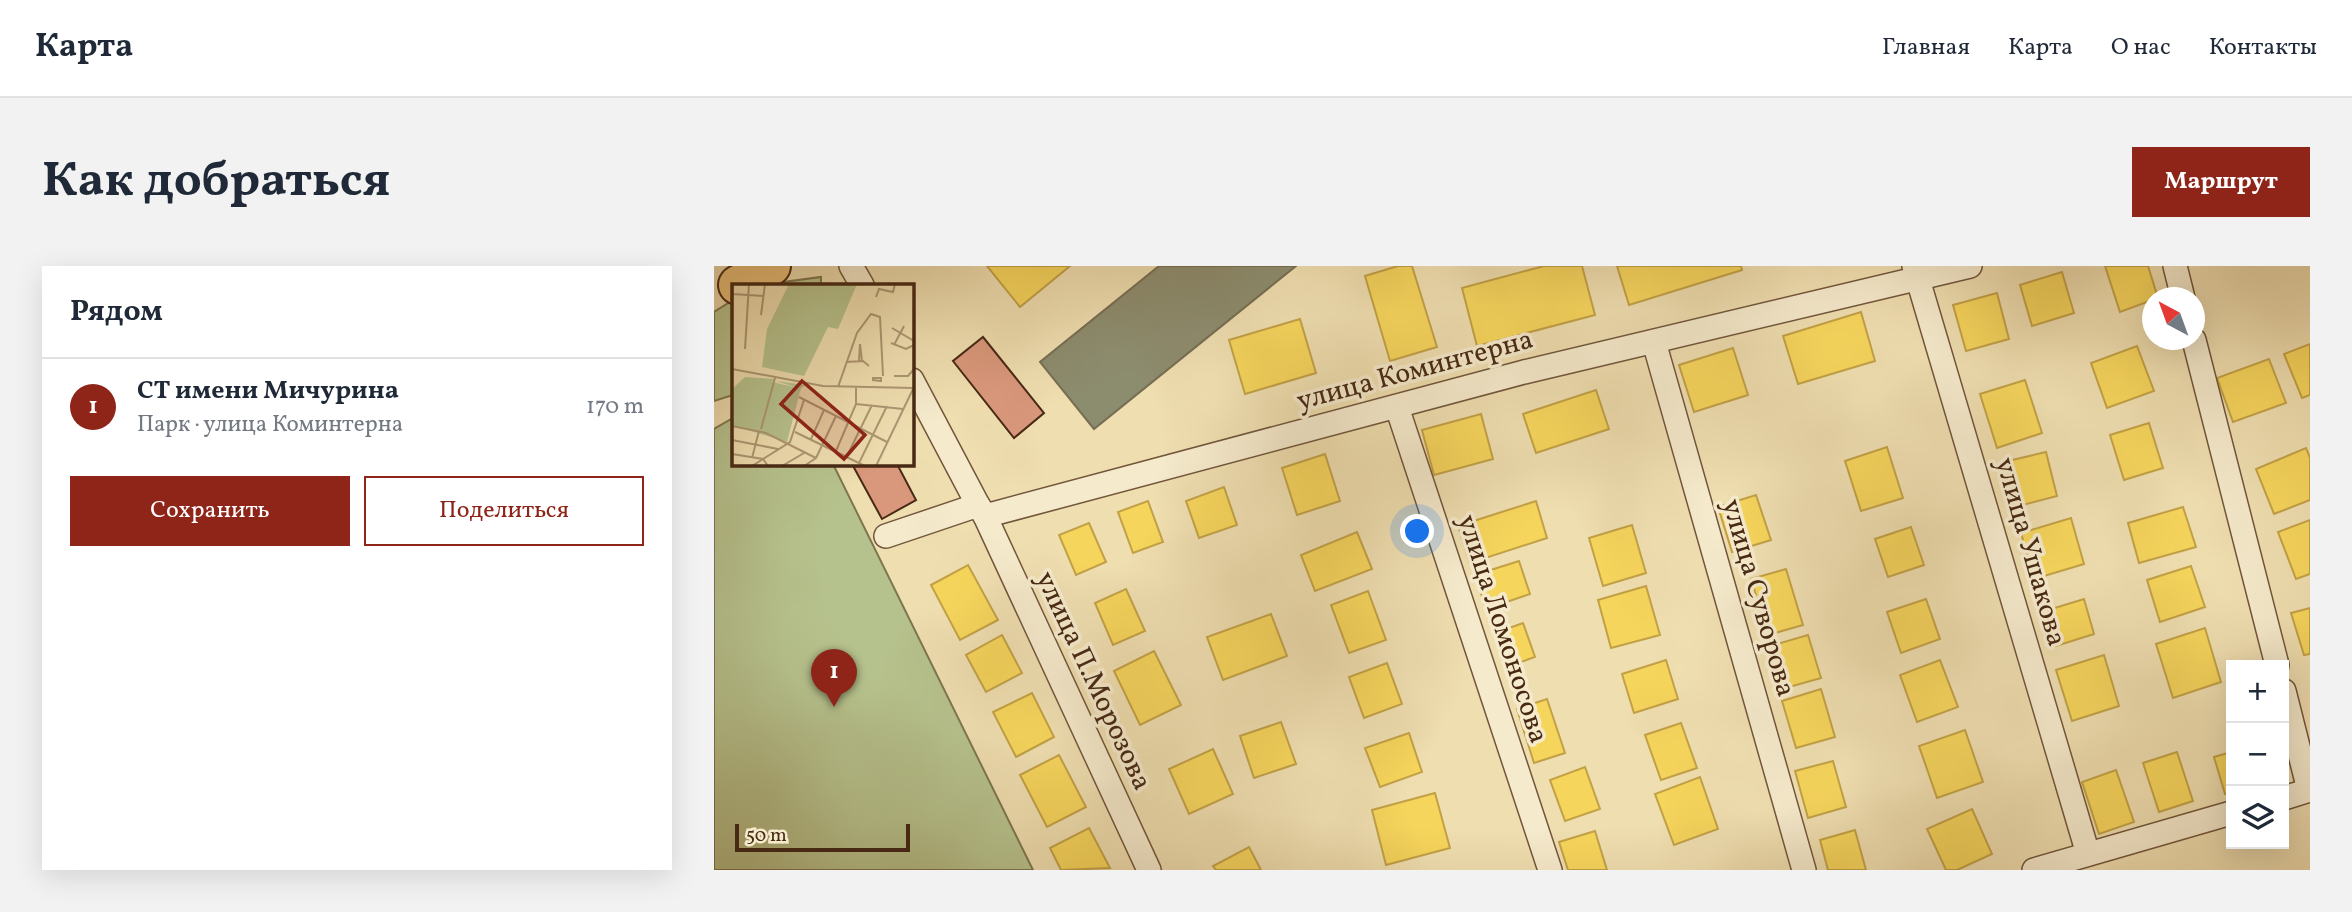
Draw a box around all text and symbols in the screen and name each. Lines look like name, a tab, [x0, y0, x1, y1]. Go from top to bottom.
text: Карта	[35, 25, 133, 71]
text: Главная	[1882, 31, 1970, 65]
text: Карта	[2008, 31, 2073, 65]
text: О нас	[2111, 31, 2171, 65]
text: Контакты	[2209, 31, 2317, 65]
button: Маршрут	[2132, 147, 2310, 217]
text: Как добраться	[42, 148, 390, 217]
inset map	[732, 284, 914, 466]
north arrow	[2142, 287, 2205, 350]
text: Рядом	[70, 291, 163, 333]
street label: улица Коминтерна	[1292, 321, 1538, 421]
text: СТ имени Мичурина	[137, 373, 399, 409]
text: 1	[88, 391, 98, 423]
text: 170 m	[586, 391, 644, 423]
text: Парк · улица Коминтерна	[137, 409, 403, 441]
street label: улица Ушакова	[1984, 453, 2076, 651]
button: Сохранить	[70, 476, 350, 546]
button: Поделиться	[364, 476, 644, 546]
street label: улица Суворова	[1711, 495, 1805, 701]
street label: улица Ломоносова	[1447, 510, 1557, 748]
your location	[1400, 514, 1434, 548]
street label: улица П.Морозова	[1025, 565, 1161, 797]
pin: 1	[811, 649, 857, 707]
map controls	[2226, 660, 2289, 849]
button: +	[2226, 660, 2289, 723]
button: −	[2226, 723, 2289, 786]
button: layers	[2226, 786, 2289, 849]
scale bar	[735, 821, 910, 853]
text: 50 m	[746, 823, 787, 849]

